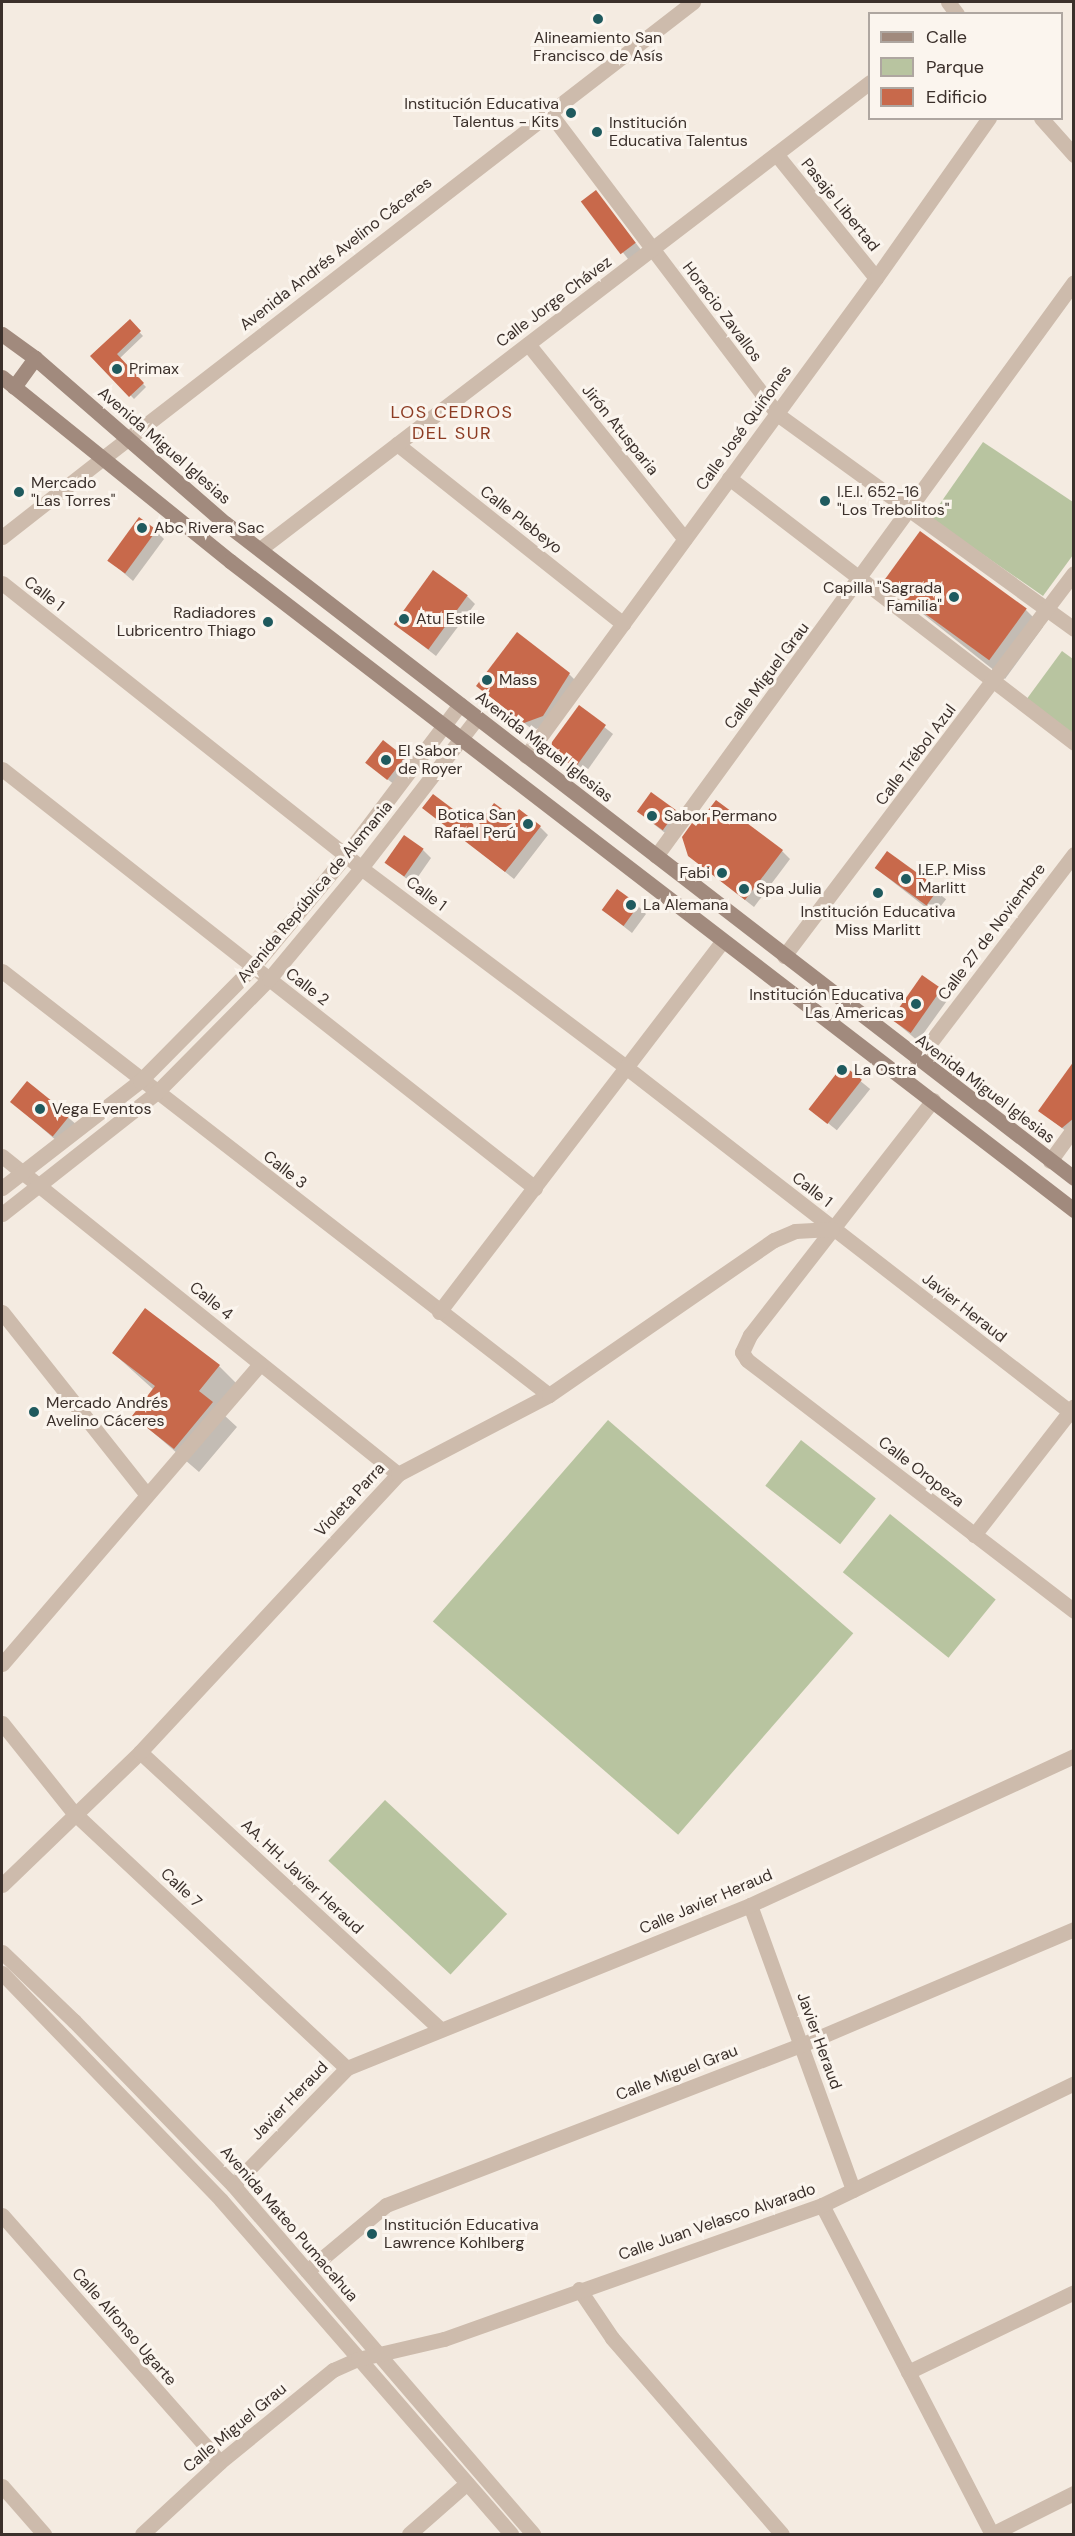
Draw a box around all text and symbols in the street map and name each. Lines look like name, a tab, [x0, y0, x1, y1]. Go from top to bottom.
marker: Alineamiento San Francisco de Asís	[591, 12, 605, 26]
legend	[868, 12, 1063, 120]
text: Calle	[926, 25, 967, 49]
place label: Alineamiento San Francisco de Asís	[533, 28, 663, 66]
text: Parque	[926, 55, 984, 79]
text: Edificio	[926, 85, 987, 109]
place label: Institución Educativa Talentus - Kits	[404, 94, 559, 132]
marker: Institución Educativa Talentus - Kits	[564, 106, 578, 120]
place label: Institución Educativa Talentus	[609, 113, 748, 151]
marker: Institución Educativa Talentus	[590, 125, 604, 139]
street label: Pasaje Libertad	[797, 155, 883, 255]
street label: Avenida Andrés Avelino Cáceres	[236, 173, 436, 335]
street label: Calle Jorge Chávez	[493, 252, 615, 352]
street label: Horacio Zavallos	[678, 258, 766, 366]
place label: Primax	[129, 359, 179, 379]
marker: Primax	[110, 362, 124, 376]
street label: Calle José Quiñones	[692, 362, 796, 494]
street label: Jirón Atusparia	[578, 381, 662, 479]
street label: Avenida Miguel Iglesias	[94, 383, 234, 509]
district label: LOS CEDROS DEL SUR	[391, 402, 513, 444]
place label: Mercado "Las Torres"	[31, 473, 115, 511]
street label: Calle Plebeyo	[476, 482, 566, 558]
place label: I.E.I. 652-16 "Los Trebolitos"	[837, 482, 949, 520]
marker: Mercado "Las Torres"	[12, 485, 26, 499]
marker: I.E.I. 652-16 "Los Trebolitos"	[818, 494, 832, 508]
place label: Abc Rivera Sac	[154, 518, 265, 538]
marker: Abc Rivera Sac	[135, 521, 149, 535]
street label: Calle 1	[20, 572, 68, 616]
place label: Capilla "Sagrada Familia"	[823, 578, 942, 616]
marker: Capilla "Sagrada Familia"	[947, 590, 961, 604]
place label: Radiadores Lubricentro Thiago	[117, 603, 256, 641]
place label: Atu Estile	[416, 609, 485, 629]
marker: Atu Estile	[397, 612, 411, 626]
marker: Radiadores Lubricentro Thiago	[261, 615, 275, 629]
street label: Calle Miguel Grau	[721, 619, 813, 733]
place label: Mass	[499, 670, 537, 690]
marker: Mass	[480, 673, 494, 687]
street label: Avenida Miguel Iglesias	[471, 687, 617, 807]
street label: Calle Trébol Azul	[872, 701, 960, 809]
place label: El Sabor de Royer	[398, 741, 462, 779]
marker: El Sabor de Royer	[379, 753, 393, 767]
street label: Avenida República de Alemania	[233, 797, 397, 987]
place label: Botica San Rafael Perú	[434, 805, 516, 843]
place label: Sabor Permano	[664, 806, 777, 826]
marker: Sabor Permano	[645, 809, 659, 823]
marker: Botica San Rafael Perú	[521, 817, 535, 831]
place label: I.E.P. Miss Marlitt	[918, 860, 986, 898]
street label: Calle 27 de Noviembre	[934, 860, 1050, 1004]
place label: Fabi	[679, 863, 710, 883]
marker: Fabi	[715, 866, 729, 880]
marker: I.E.P. Miss Marlitt	[899, 872, 913, 886]
street label: Calle 1	[402, 873, 450, 915]
place label: Spa Julia	[756, 879, 822, 899]
marker: Spa Julia	[737, 882, 751, 896]
marker: Institución Educativa Miss Marlitt	[871, 886, 885, 900]
place label: La Alemana	[643, 895, 729, 915]
marker: La Alemana	[624, 898, 638, 912]
place label: Institución Educativa Miss Marlitt	[801, 902, 955, 940]
street label: Calle 2	[281, 964, 333, 1010]
place label: Institución Educativa Las Americas	[749, 985, 904, 1023]
marker: Institución Educativa Las Americas	[909, 997, 923, 1011]
street label: Avenida Miguel Iglesias	[912, 1030, 1058, 1148]
place label: La Ostra	[854, 1060, 916, 1080]
marker: La Ostra	[835, 1063, 849, 1077]
place label: Vega Eventos	[52, 1099, 152, 1119]
marker: Vega Eventos	[33, 1102, 47, 1116]
street label: Calle 3	[259, 1147, 311, 1193]
street label: Calle 1	[788, 1168, 836, 1212]
street label: Javier Heraud	[918, 1269, 1010, 1347]
street label: Calle 4	[185, 1278, 237, 1324]
place label: Mercado Andrés Avelino Cáceres	[46, 1393, 168, 1431]
marker: Mercado Andrés Avelino Cáceres	[27, 1405, 41, 1419]
street label: Calle Oropeza	[874, 1433, 968, 1511]
street label: Violeta Parra	[311, 1459, 389, 1541]
street label: AA. HH. Javier Heraud	[237, 1816, 367, 1938]
street label: Calle 7	[156, 1864, 206, 1912]
street label: Calle Javier Heraud	[637, 1865, 775, 1939]
street label: Javier Heraud	[793, 1990, 845, 2092]
street label: Calle Miguel Grau	[613, 2041, 741, 2105]
street label: Javier Heraud	[248, 2058, 332, 2144]
street label: Avenida Mateo Pumacahua	[216, 2142, 362, 2306]
street label: Calle Juan Velasco Alvarado	[616, 2179, 818, 2265]
place label: Institución Educativa Lawrence Kohlberg	[384, 2215, 539, 2253]
marker: Institución Educativa Lawrence Kohlberg	[365, 2227, 379, 2241]
street label: Calle Alfonso Ugarte	[68, 2264, 180, 2390]
street label: Calle Miguel Grau	[179, 2379, 291, 2477]

